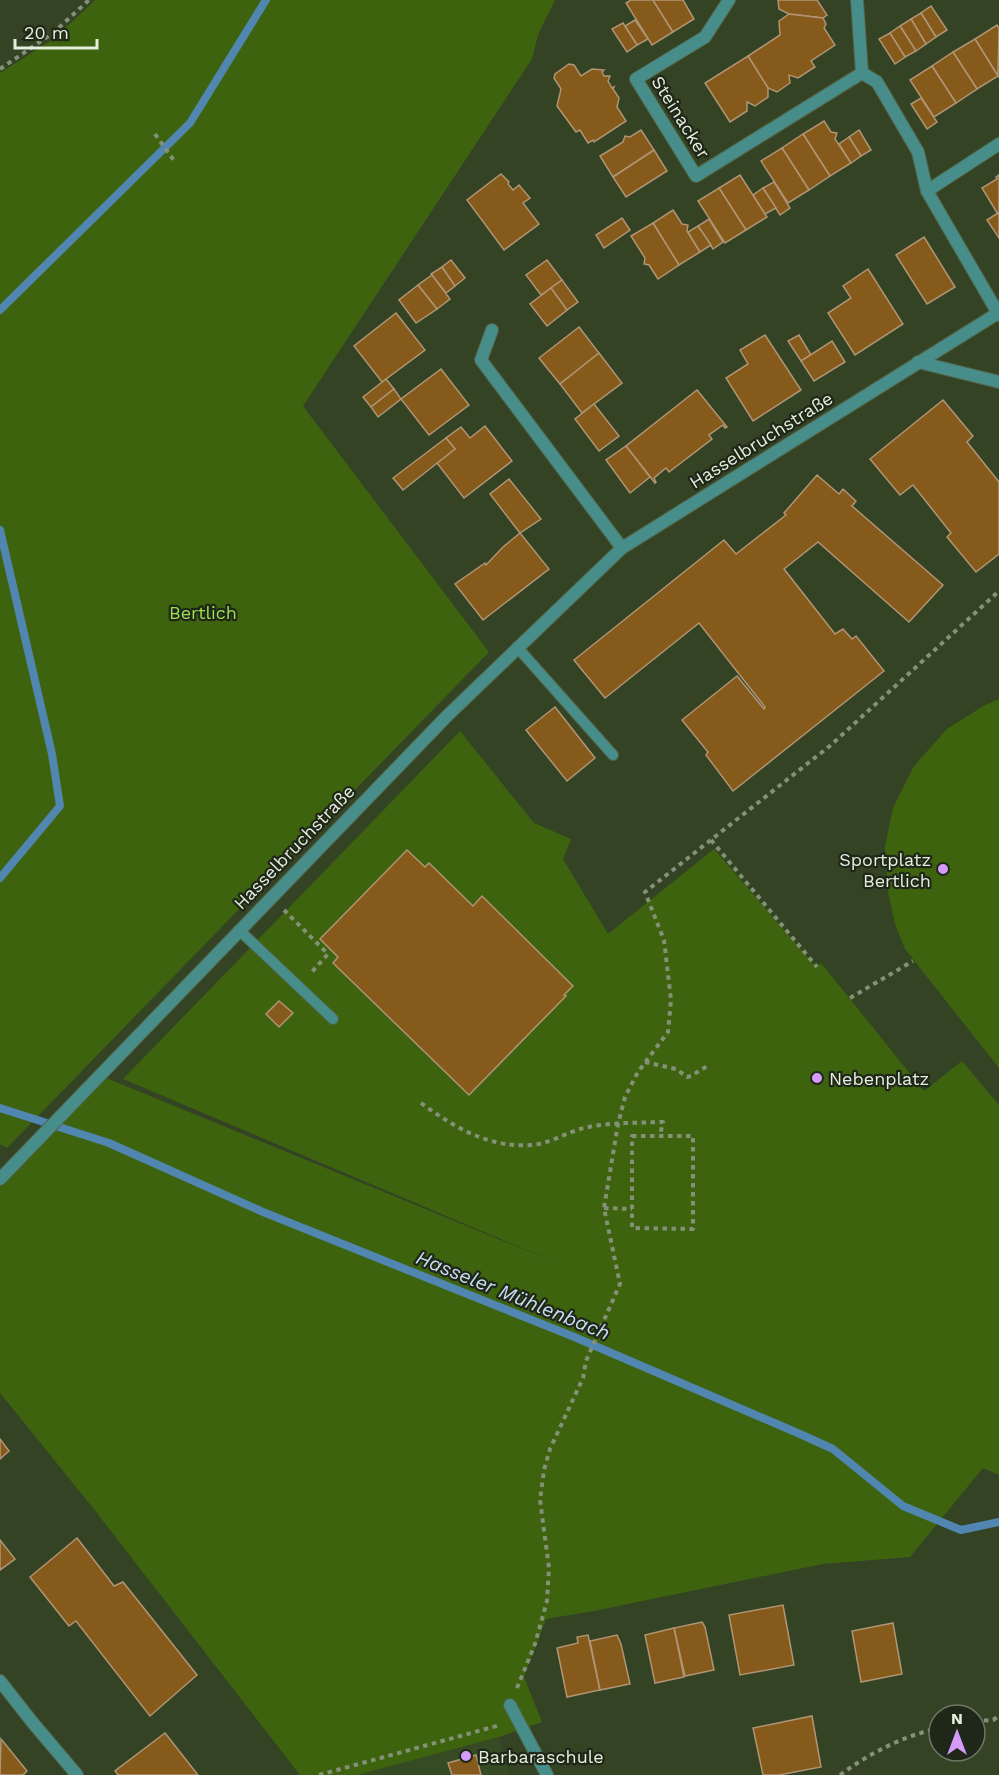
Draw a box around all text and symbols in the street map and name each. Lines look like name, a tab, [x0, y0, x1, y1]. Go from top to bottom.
scale bar	[15, 12, 98, 50]
text: 20 m	[24, 22, 69, 43]
street label: Steinacker	[647, 72, 715, 162]
street label: Hasselbruchstraße	[686, 387, 836, 493]
park label: Bertlich	[169, 602, 237, 623]
street label: Hasselbruchstraße	[229, 780, 359, 914]
place label: Sportplatz Bertlich	[839, 849, 931, 891]
marker: Sportplatz Bertlich	[936, 862, 950, 876]
place label: Nebenplatz	[829, 1068, 929, 1089]
marker: Nebenplatz	[810, 1071, 824, 1085]
water label: Hasseler Mühlenbach	[413, 1245, 613, 1345]
north arrow	[927, 1703, 987, 1763]
text: N	[951, 1709, 963, 1728]
place label: Barbaraschule	[478, 1746, 604, 1767]
marker: Barbaraschule	[459, 1749, 473, 1763]

